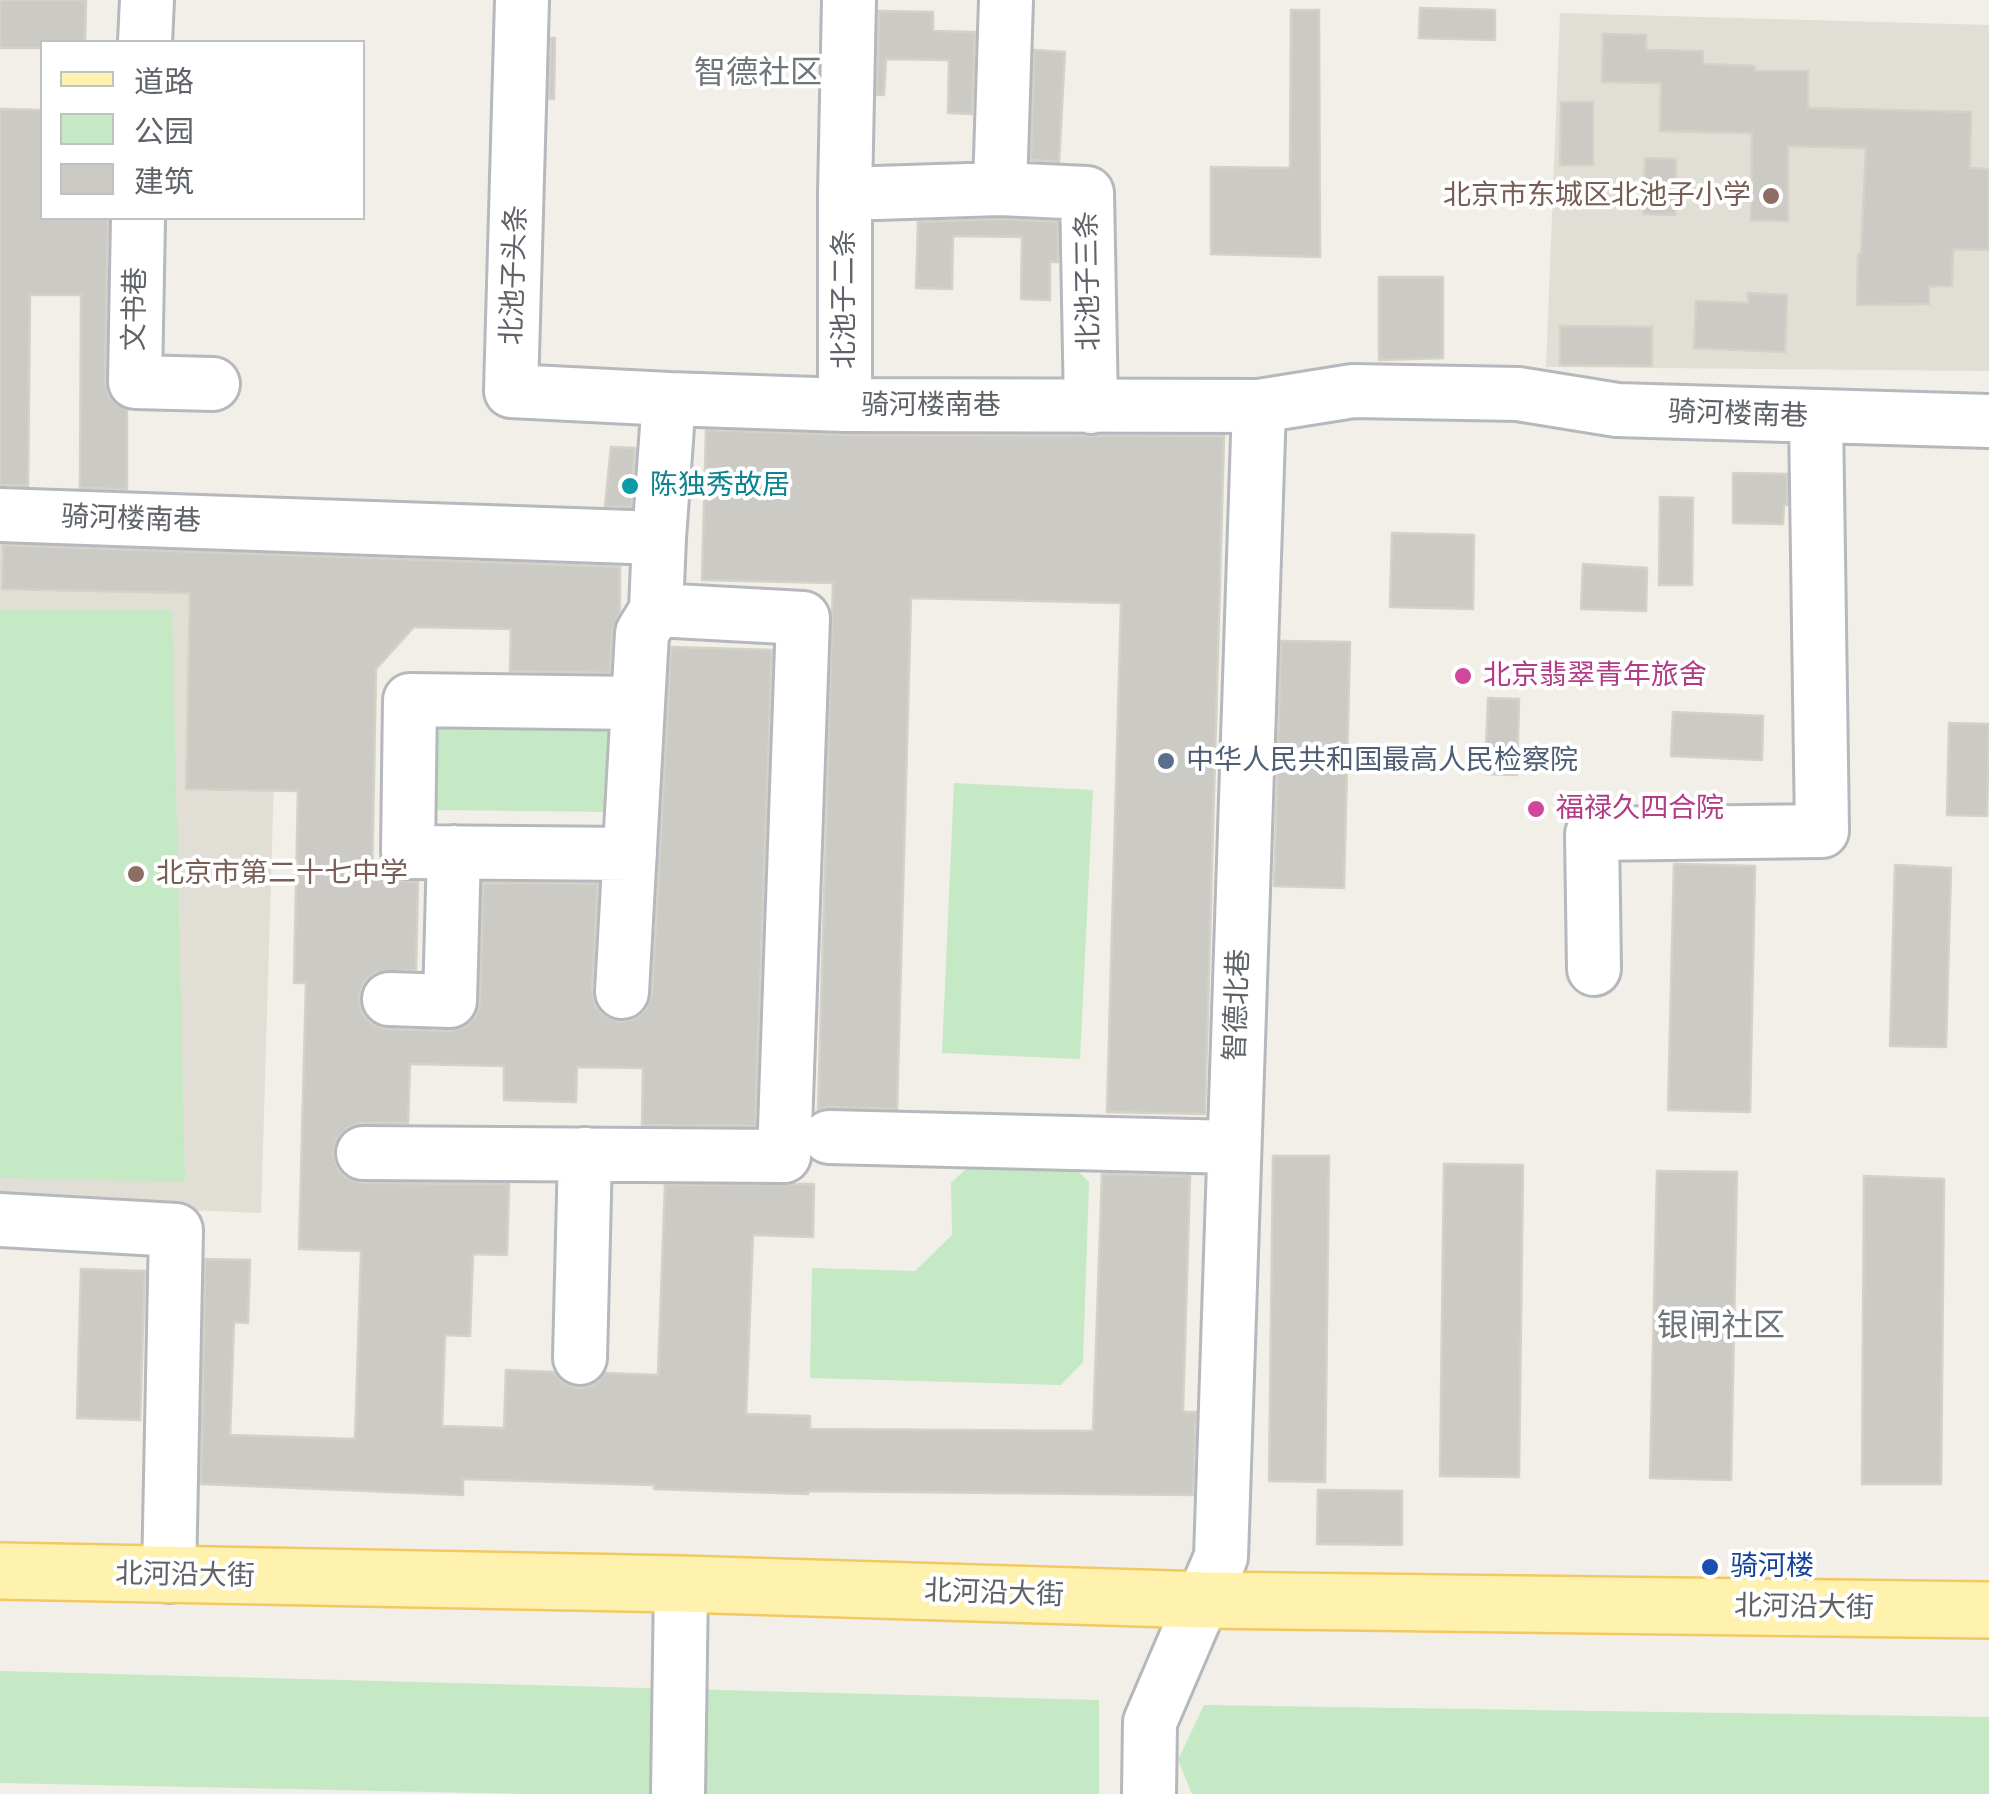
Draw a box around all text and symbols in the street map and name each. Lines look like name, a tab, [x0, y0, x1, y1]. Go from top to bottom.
legend	[40, 40, 365, 220]
district label: 智德社区	[694, 55, 822, 93]
text: 道路	[134, 65, 194, 98]
text: 公园	[134, 115, 194, 148]
text: 建筑	[134, 165, 194, 198]
place label: 北京市东城区北池子小学	[1443, 179, 1751, 213]
marker: 北京市东城区北池子小学	[1760, 185, 1782, 207]
street label: 北池子头条	[496, 204, 534, 346]
street label: 北池子三条	[1071, 211, 1107, 351]
street label: 北池子二条	[828, 229, 862, 369]
street label: 文书巷	[118, 267, 154, 351]
street label: 骑河楼南巷	[861, 389, 1001, 423]
street label: 骑河楼南巷	[1667, 396, 1809, 434]
place label: 陈独秀故居	[650, 469, 790, 503]
marker: 陈独秀故居	[619, 475, 641, 497]
street label: 骑河楼南巷	[60, 501, 202, 539]
place label: 北京翡翠青年旅舍	[1483, 659, 1707, 693]
marker: 北京翡翠青年旅舍	[1452, 665, 1474, 687]
place label: 中华人民共和国最高人民检察院	[1186, 744, 1578, 778]
marker: 中华人民共和国最高人民检察院	[1155, 750, 1177, 772]
place label: 福禄久四合院	[1556, 792, 1724, 826]
marker: 福禄久四合院	[1525, 798, 1547, 820]
place label: 北京市第二十七中学	[156, 857, 408, 891]
marker: 北京市第二十七中学	[125, 863, 147, 885]
street label: 智德北巷	[1219, 948, 1257, 1062]
district label: 银闸社区	[1657, 1308, 1785, 1346]
place label: 骑河楼	[1730, 1550, 1814, 1584]
marker: 骑河楼	[1699, 1556, 1721, 1578]
street label: 北河沿大街	[115, 1558, 255, 1594]
street label: 北河沿大街	[923, 1575, 1065, 1613]
street label: 北河沿大街	[1734, 1590, 1874, 1626]

